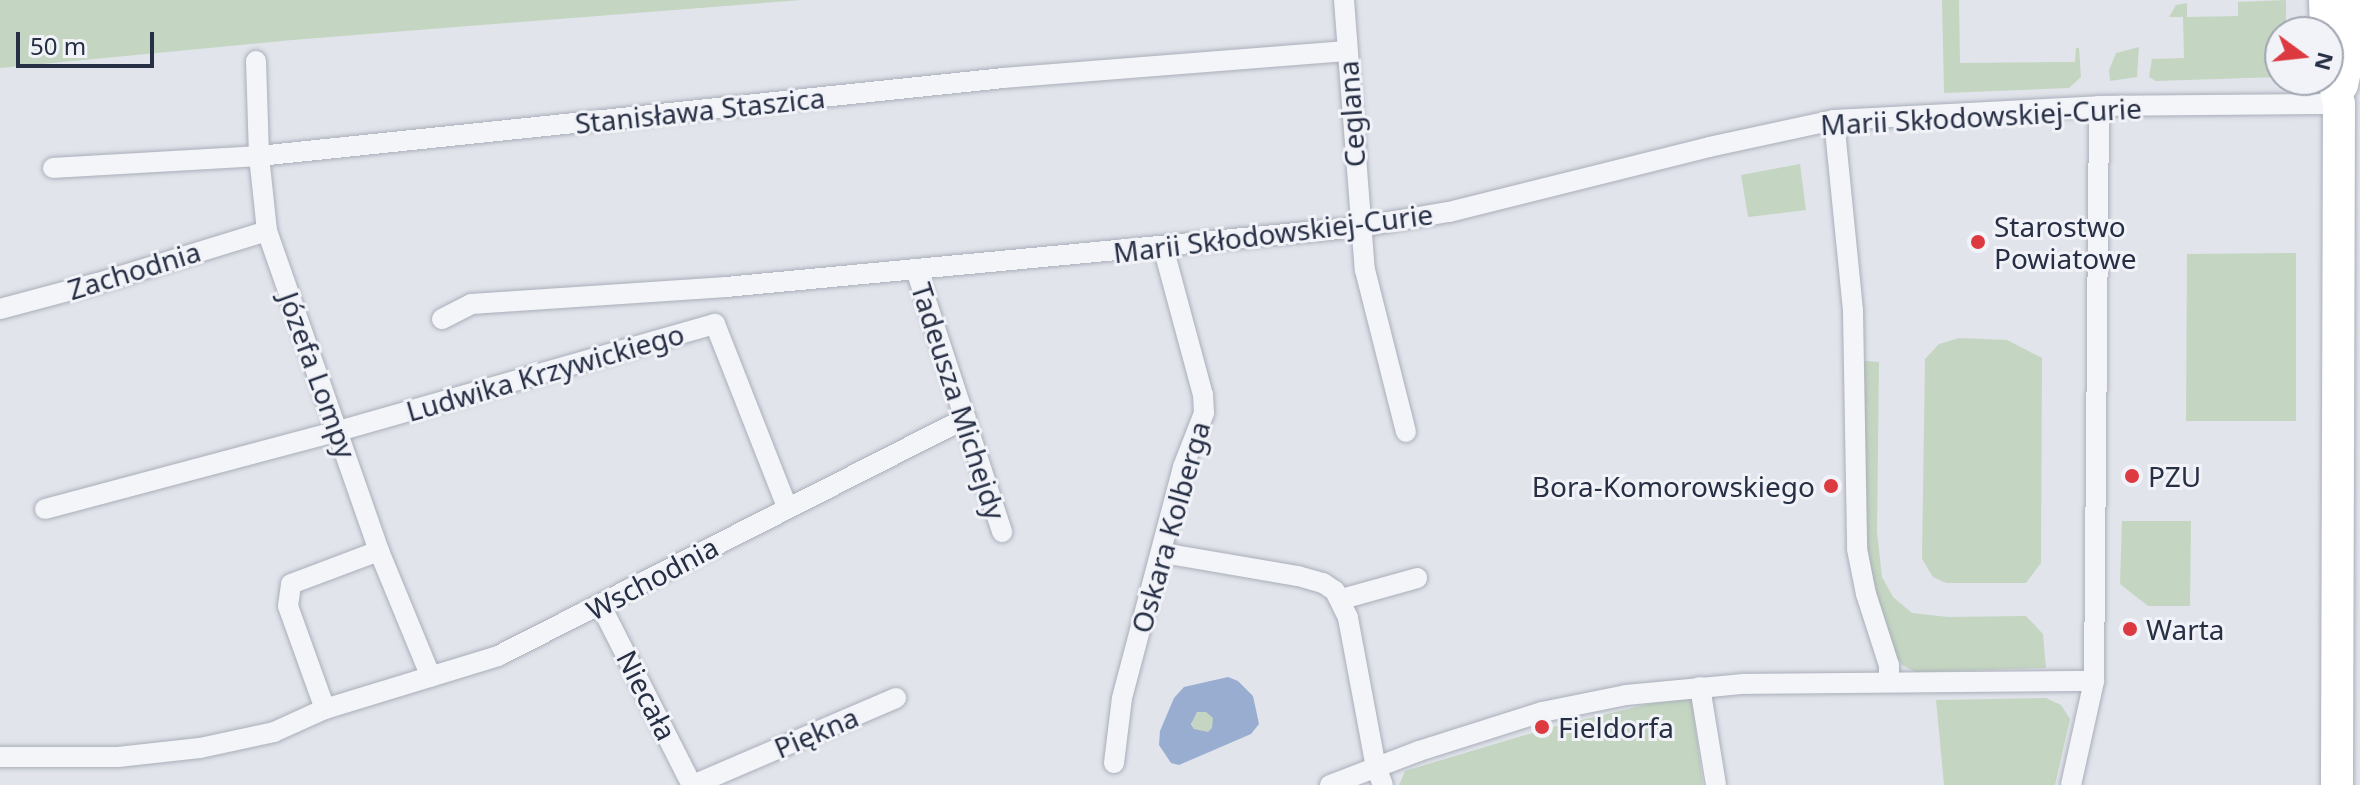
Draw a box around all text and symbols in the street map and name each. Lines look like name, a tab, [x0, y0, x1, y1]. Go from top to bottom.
scale bar	[20, 16, 158, 66]
north arrow	[2264, 16, 2344, 96]
text: 50 m	[30, 29, 86, 62]
text: N	[2308, 49, 2342, 74]
street label: Ceglana	[1331, 60, 1371, 168]
street label: Stanisława Staszica	[573, 80, 827, 140]
street label: Marii Skłodowskiej-Curie	[1819, 91, 2143, 141]
street label: Marii Skłodowskiej-Curie	[1111, 197, 1435, 269]
place label: Starostwo Powiatowe	[1994, 209, 2137, 275]
marker: Starostwo Powiatowe	[1969, 233, 1987, 251]
street label: Zachodnia	[64, 234, 204, 306]
street label: Tadeusza Michejdy	[905, 278, 1013, 524]
street label: Józefa Lompy	[272, 287, 364, 463]
street label: Ludwika Krzywickiego	[402, 316, 688, 428]
street label: Oskara Kolberga	[1124, 417, 1216, 637]
place label: PZU	[2148, 459, 2201, 493]
marker: PZU	[2123, 467, 2141, 485]
place label: Bora-Komorowskiego	[1532, 469, 1815, 503]
marker: Bora-Komorowskiego	[1822, 477, 1840, 495]
street label: Wschodnia	[580, 529, 724, 627]
place label: Warta	[2146, 612, 2225, 646]
marker: Warta	[2121, 620, 2139, 638]
street label: Niecała	[610, 644, 684, 746]
street label: Piękna	[769, 699, 863, 765]
place label: Fieldorfa	[1558, 710, 1674, 744]
marker: Fieldorfa	[1533, 718, 1551, 736]

